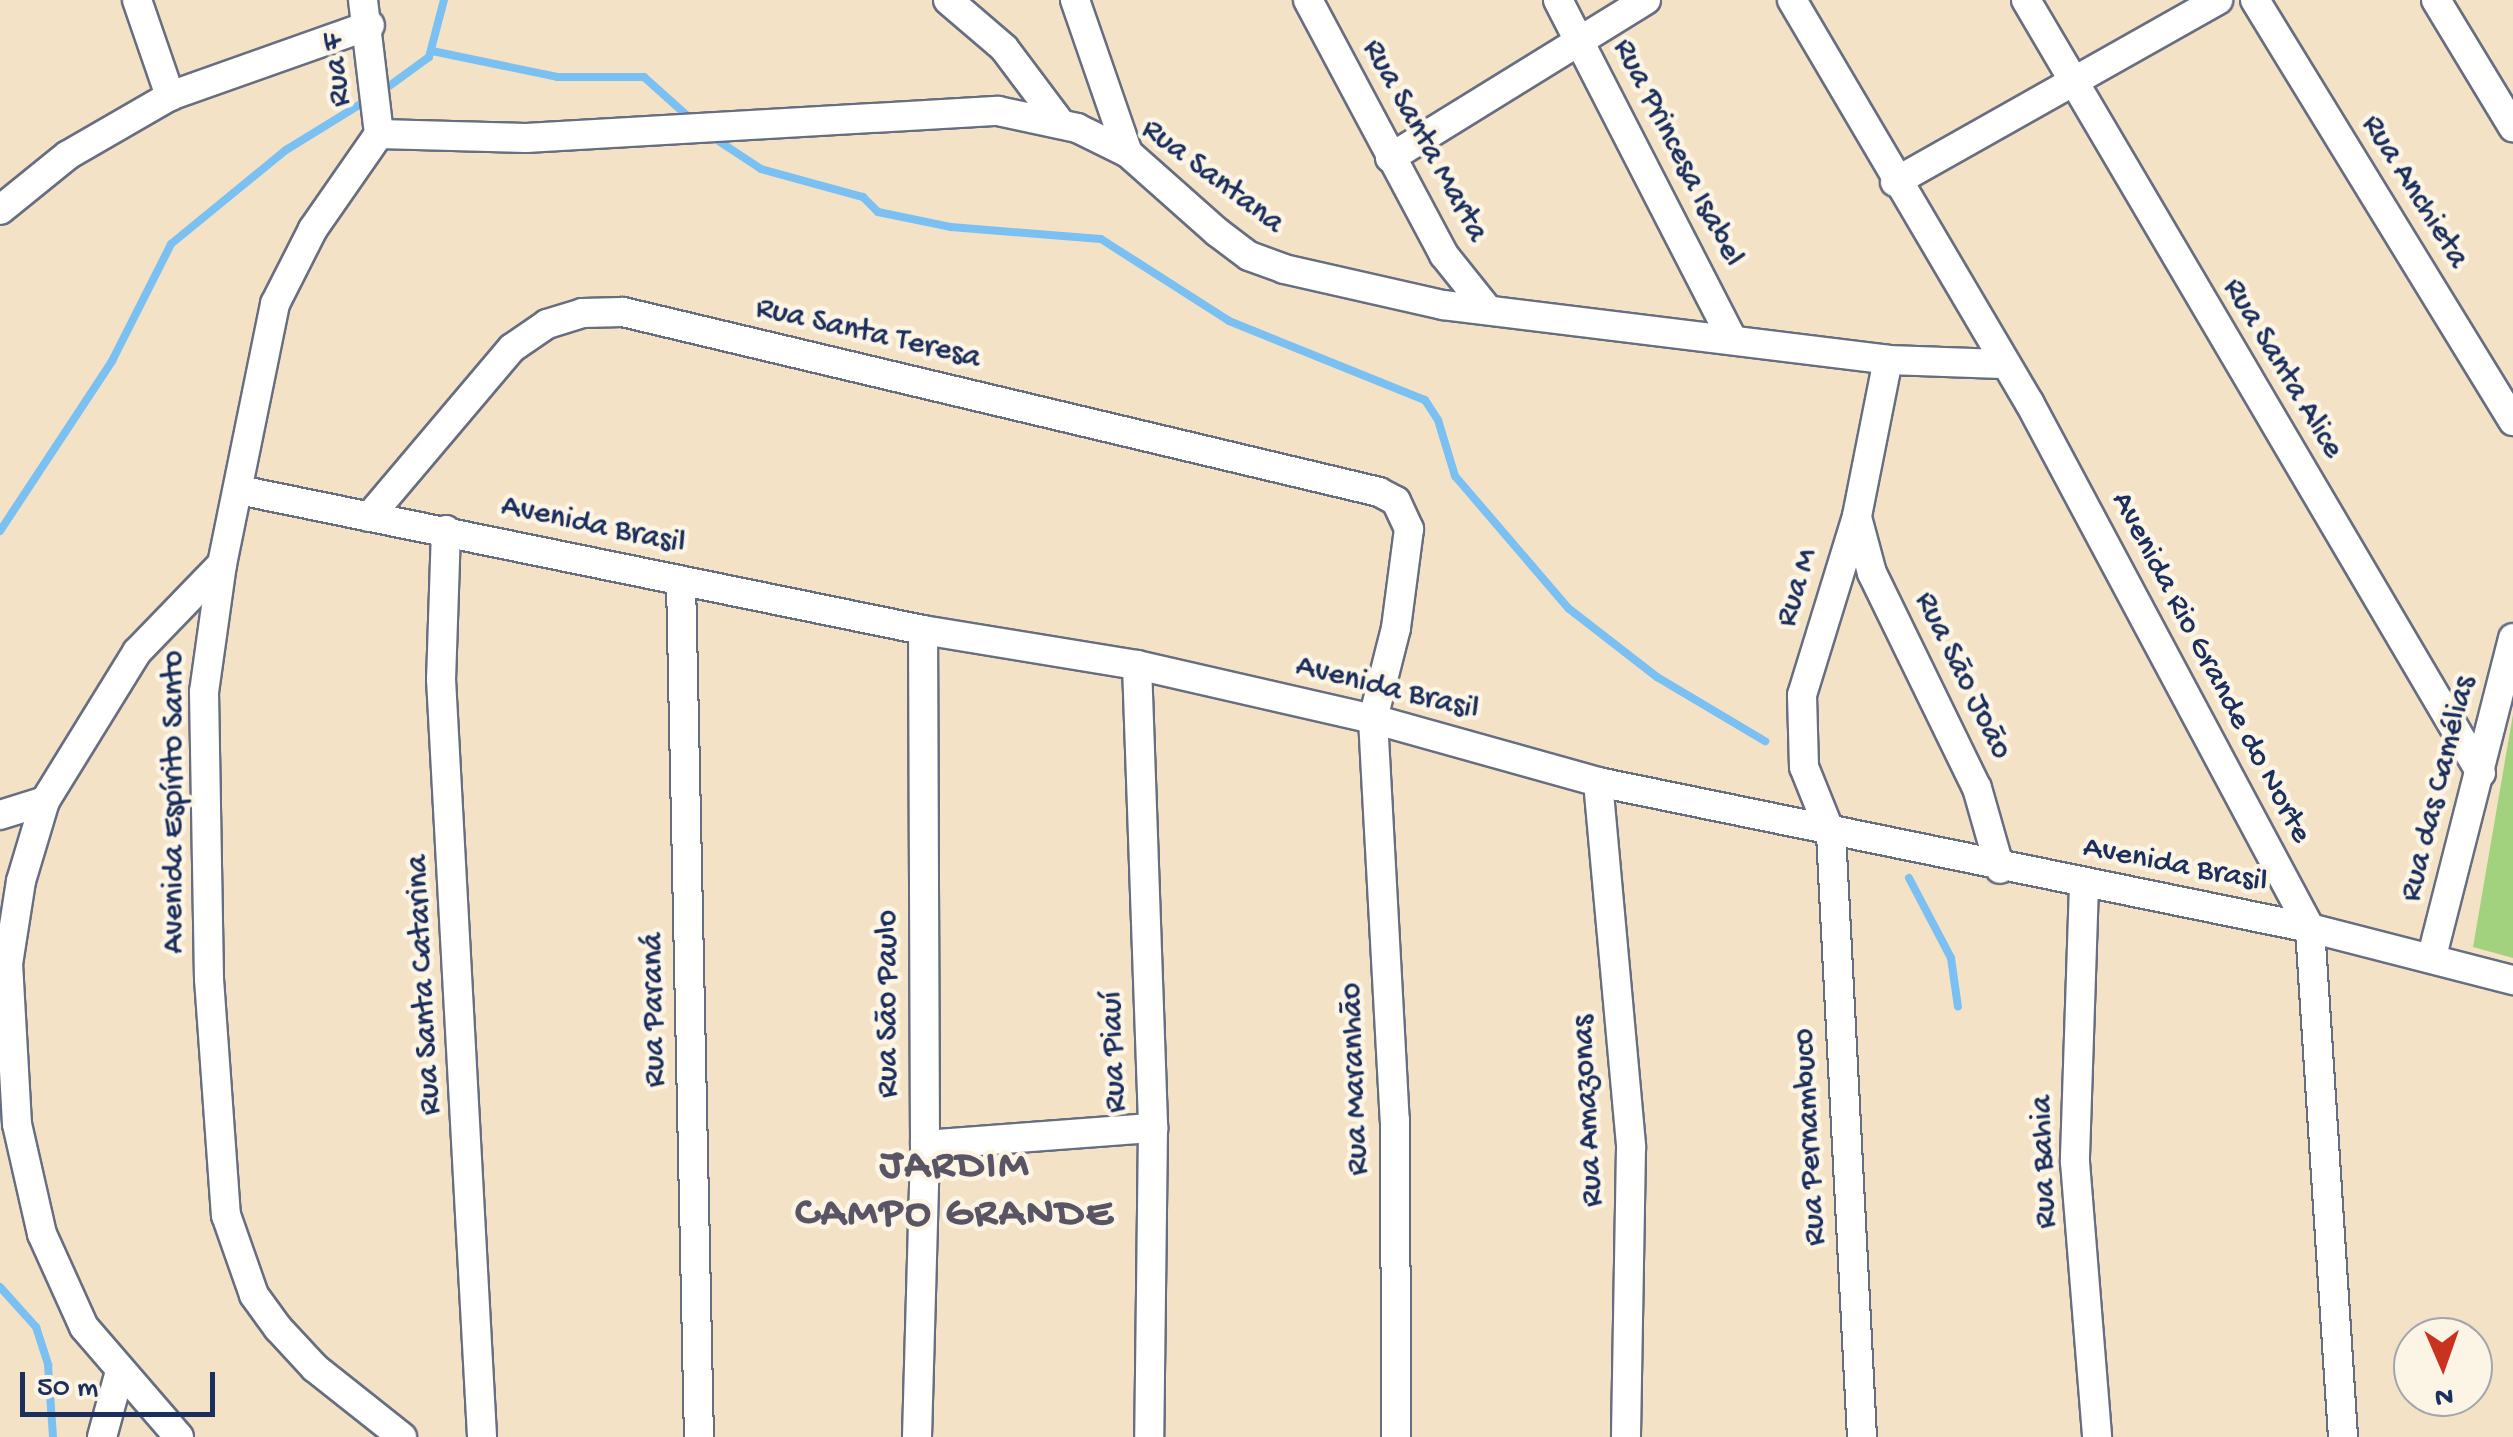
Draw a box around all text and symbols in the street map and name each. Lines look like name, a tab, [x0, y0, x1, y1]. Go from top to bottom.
street label: Rua F	[315, 31, 361, 109]
street label: Rua Santa Marta	[1353, 33, 1495, 249]
street label: Rua Princesa Isabel	[1603, 33, 1751, 273]
street label: Rua Anchieta	[2352, 108, 2476, 276]
street label: Rua Santana	[1133, 111, 1291, 243]
street label: Rua Santa Alice	[2213, 272, 2351, 466]
street label: Rua Santa Teresa	[752, 289, 984, 379]
street label: Avenida Rio Grande do Norte	[2101, 486, 2319, 850]
street label: Avenida Brasil	[498, 488, 688, 564]
street label: Rua M	[1768, 544, 1828, 632]
street label: Rua São João	[1905, 586, 2019, 766]
street label: Avenida Brasil	[1292, 648, 1482, 730]
street label: Avenida Espírito Santo	[156, 650, 194, 954]
street label: Rua das Camélias	[2392, 672, 2486, 906]
street label: Avenida Brasil	[2080, 829, 2270, 903]
street label: Rua Santa Catarina	[399, 854, 451, 1116]
street label: Rua São Paulo	[870, 910, 908, 1098]
street label: Rua Paraná	[634, 932, 676, 1088]
street label: Rua Maranhão	[1333, 982, 1379, 1176]
street label: Rua Piauí	[1094, 991, 1136, 1113]
street label: Rua Amazonas	[1565, 1014, 1613, 1208]
street label: Rua Pernambuco	[1786, 1027, 1836, 1247]
street label: Rua Bahia	[2023, 1095, 2067, 1229]
district label: JARDIM CAMPO GRANDE	[795, 1143, 1115, 1242]
north arrow	[2393, 1317, 2493, 1417]
scale bar	[25, 1352, 220, 1414]
text: 50 m	[37, 1372, 98, 1407]
text: N	[2434, 1379, 2454, 1412]

